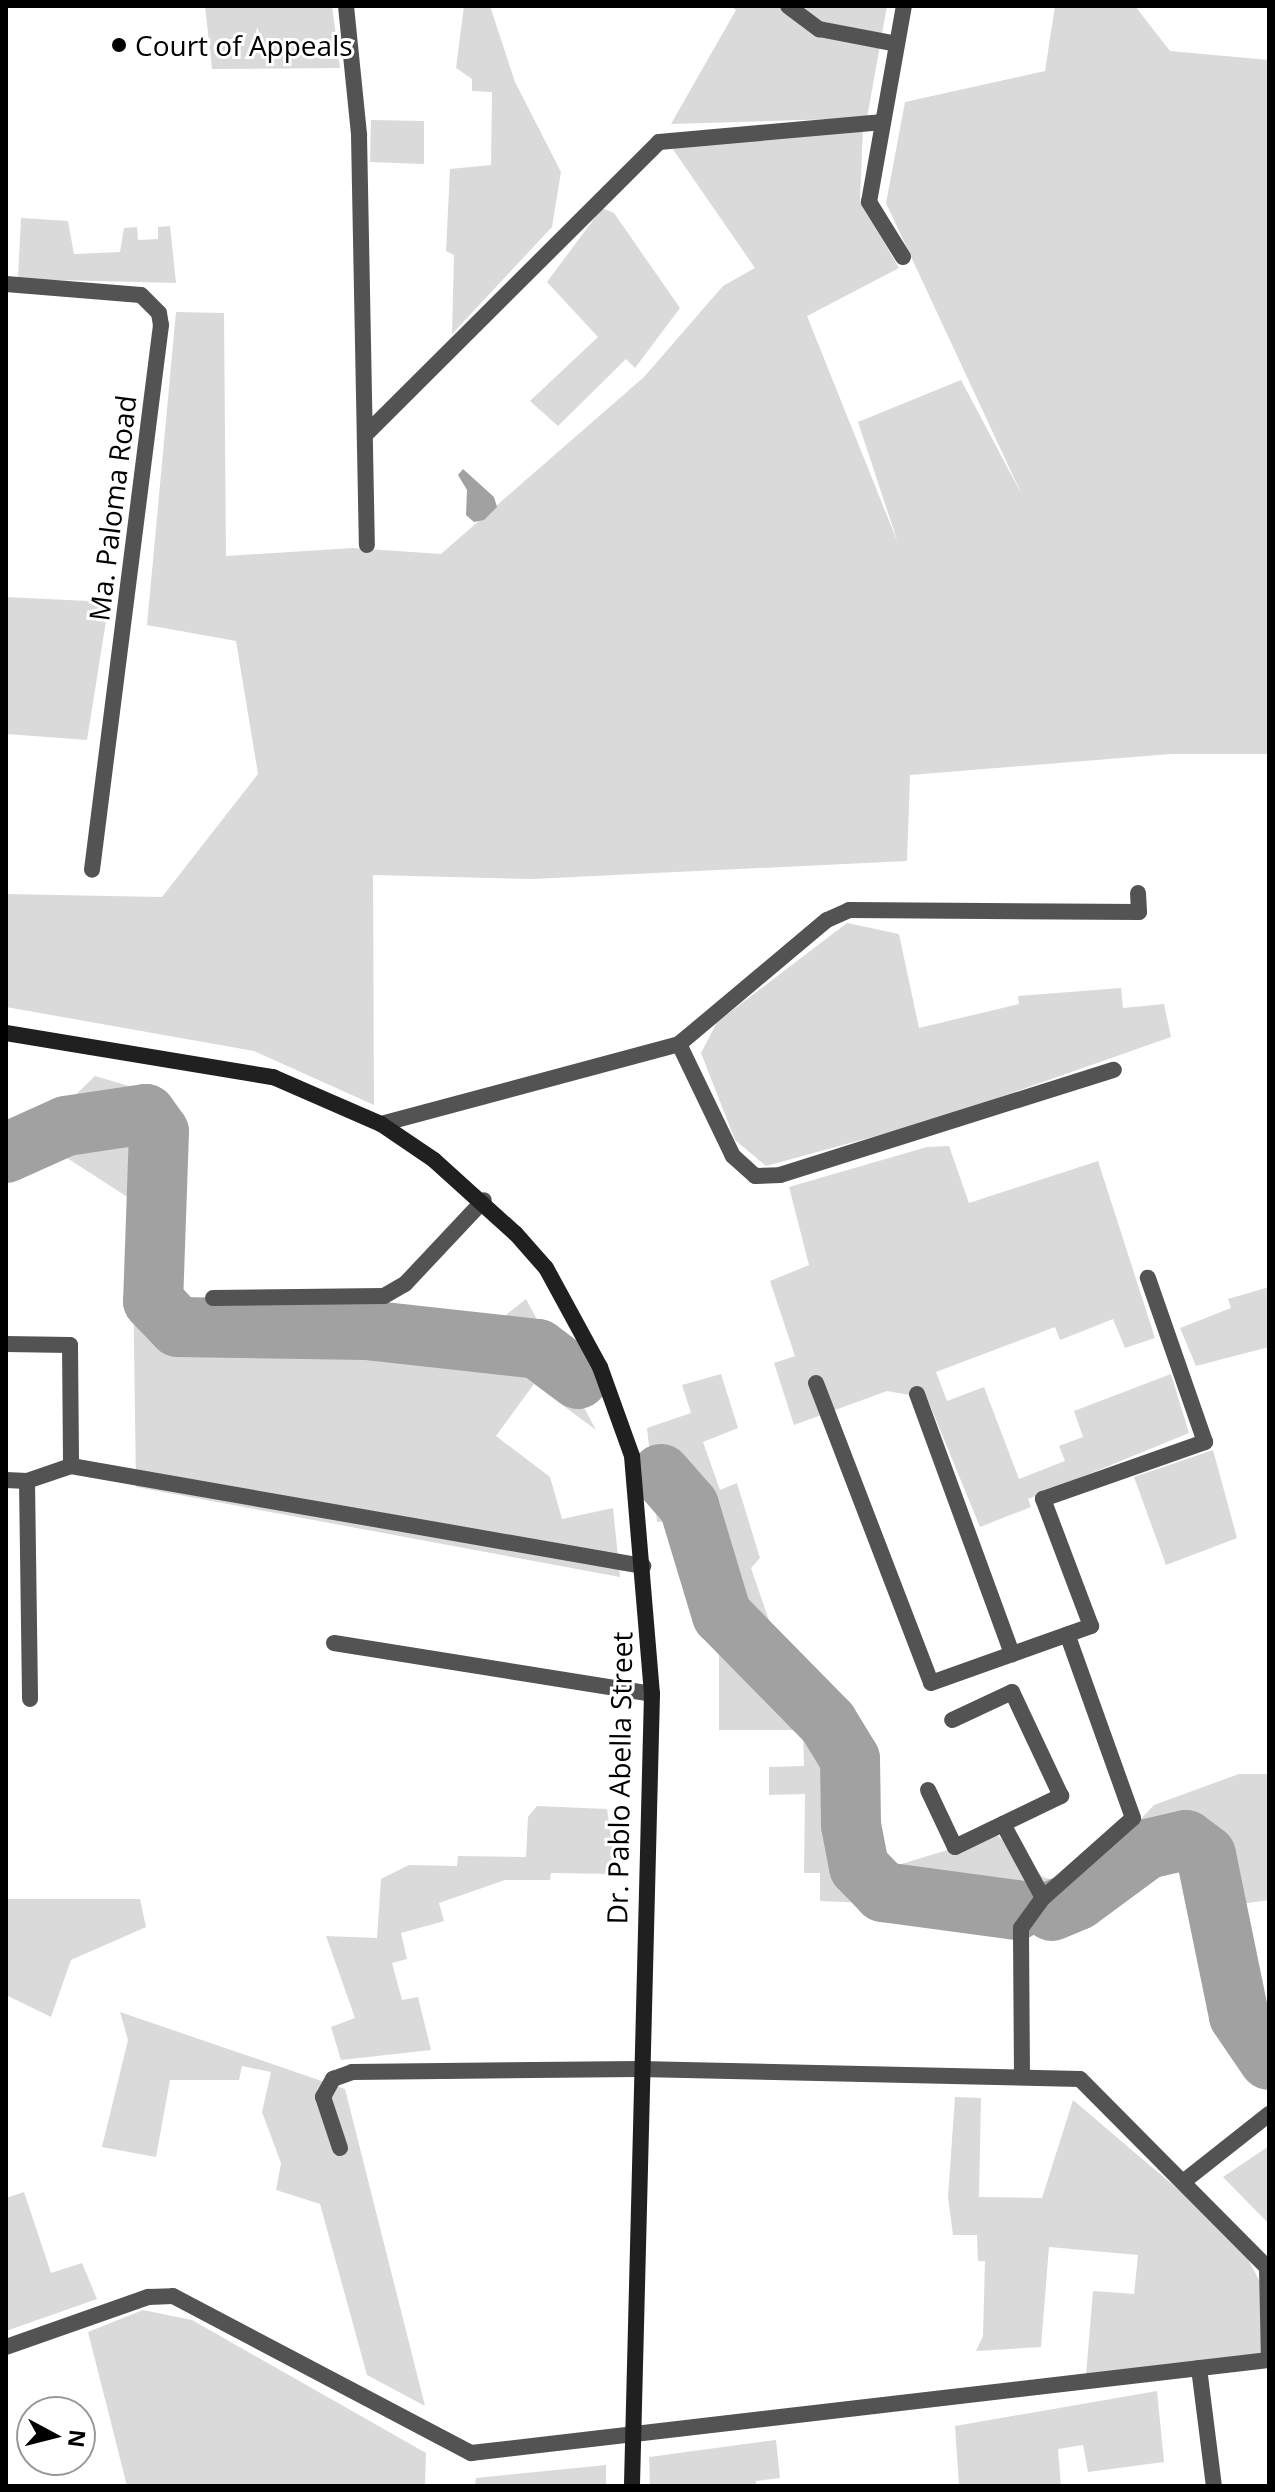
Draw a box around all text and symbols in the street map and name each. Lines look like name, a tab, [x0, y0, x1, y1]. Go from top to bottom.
place label: Court of Appeals	[135, 28, 353, 62]
marker: Court of Appeals	[110, 36, 128, 54]
street label: Ma. Paloma Road	[81, 393, 143, 623]
street label: Dr. Pablo Abella Street	[600, 1631, 638, 1925]
north arrow	[16, 2396, 96, 2476]
text: N	[62, 2428, 94, 2449]

